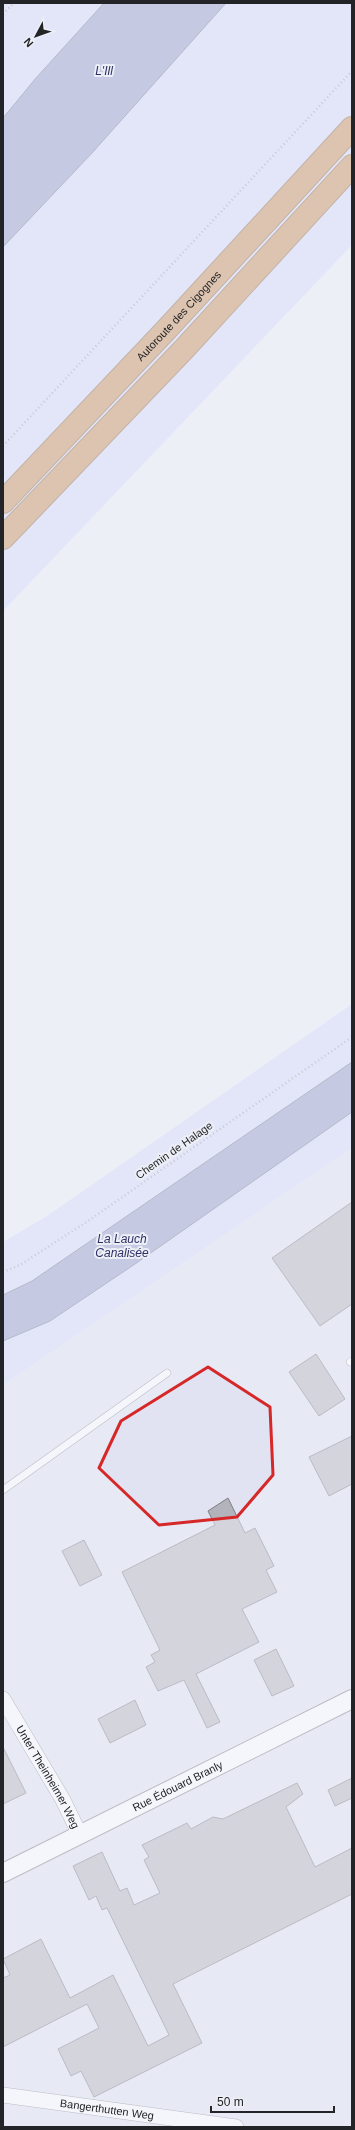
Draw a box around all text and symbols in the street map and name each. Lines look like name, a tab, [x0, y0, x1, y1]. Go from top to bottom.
north arrow	[16, 16, 56, 56]
text: N	[21, 36, 36, 49]
water label: L'Ill	[95, 64, 113, 78]
street label: Autoroute des Cigognes	[134, 268, 224, 363]
street label: Chemin de Halage	[133, 1119, 215, 1181]
water label: La Lauch Canalisée	[95, 1232, 149, 1260]
street label: Unter Theinheimer Weg	[14, 1723, 82, 1830]
street label: Rue Édouard Branly	[130, 1758, 225, 1813]
scale bar	[211, 2088, 334, 2114]
text: 50 m	[217, 2095, 244, 2109]
street label: Bangerthutten Weg	[59, 2097, 155, 2122]

